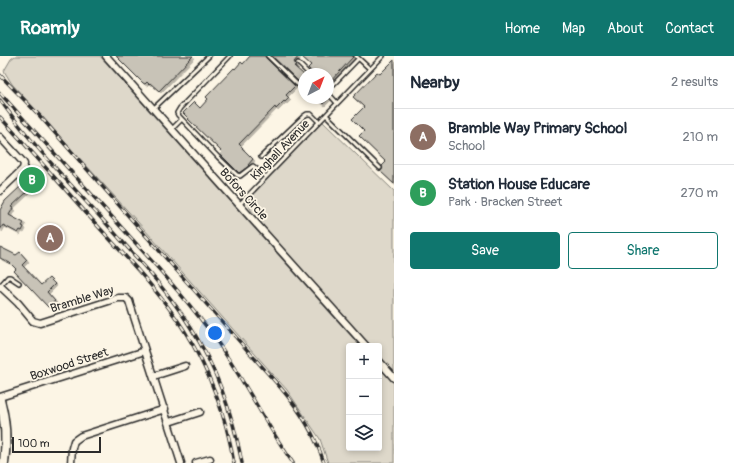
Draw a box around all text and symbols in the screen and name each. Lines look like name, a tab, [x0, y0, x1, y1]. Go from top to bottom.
text: Roamly	[20, 16, 80, 40]
text: Home	[505, 20, 540, 37]
text: Map	[562, 20, 585, 37]
text: About	[607, 20, 643, 37]
text: Contact	[665, 20, 714, 37]
north arrow	[298, 68, 334, 104]
text: Nearby	[410, 72, 459, 93]
text: 2 results	[671, 74, 718, 90]
street label: Kinghall Avenue	[248, 117, 313, 184]
text: Bramble Way Primary School	[448, 119, 627, 138]
text: A	[419, 129, 427, 145]
text: 210 m	[682, 129, 718, 145]
text: School	[448, 138, 485, 154]
pin: B	[19, 165, 45, 195]
street label: Bofors Circle	[216, 165, 271, 223]
text: Station House Educare	[448, 175, 590, 194]
text: B	[419, 185, 427, 201]
text: 270 m	[681, 185, 718, 201]
text: Park · Bracken Street	[448, 194, 562, 210]
pin: A	[37, 223, 63, 253]
button: Save	[410, 232, 560, 269]
button: Share	[568, 232, 718, 269]
street label: Bramble Way	[49, 283, 116, 316]
your location	[205, 323, 225, 343]
map controls	[346, 343, 382, 451]
button: +	[346, 343, 382, 379]
street label: Boxwood Street	[28, 345, 110, 384]
button: −	[346, 379, 382, 415]
button: layers	[346, 415, 382, 451]
scale bar	[12, 435, 101, 454]
text: 100 m	[18, 437, 49, 450]

